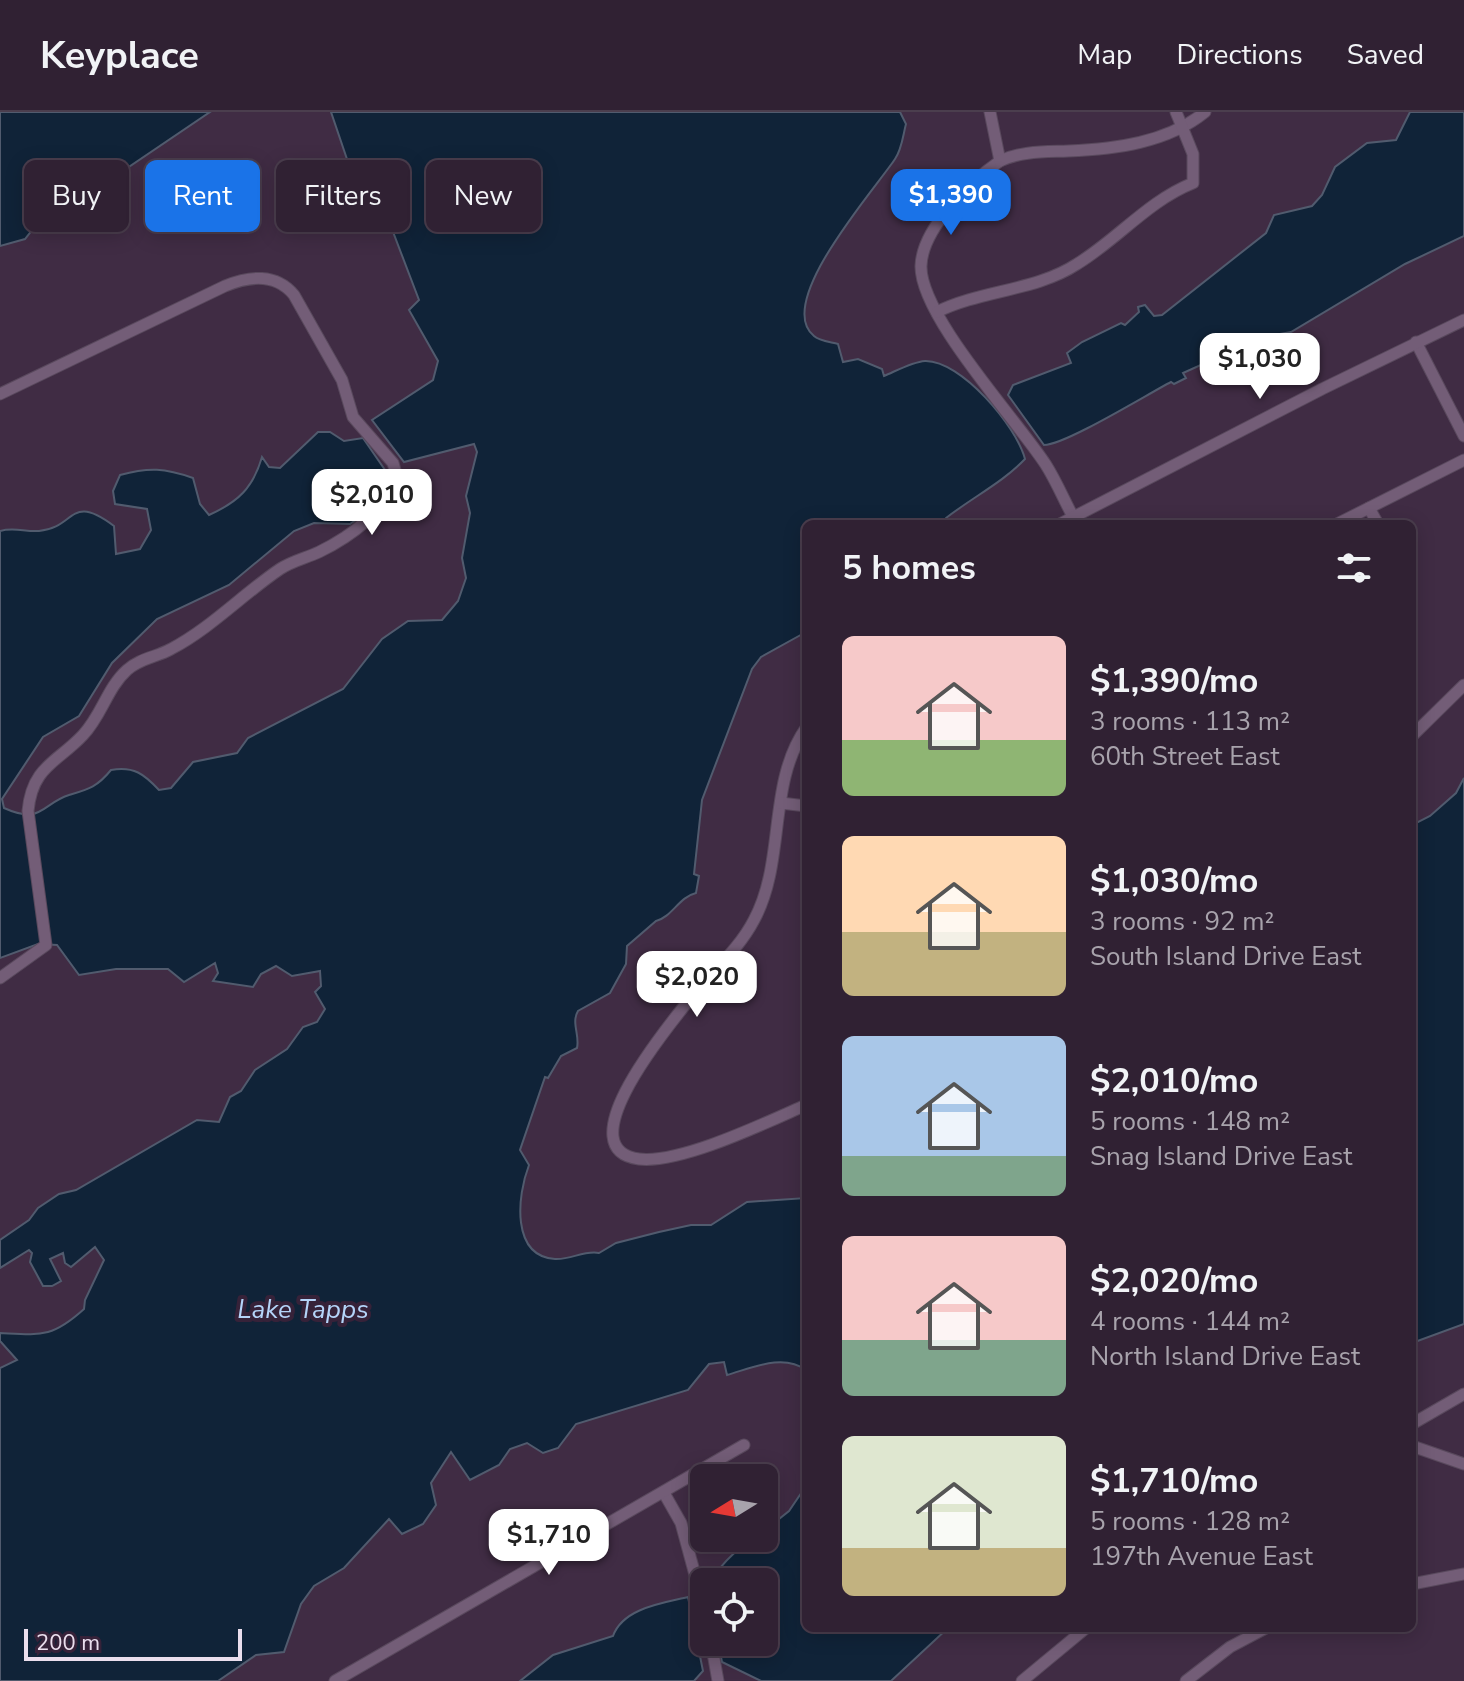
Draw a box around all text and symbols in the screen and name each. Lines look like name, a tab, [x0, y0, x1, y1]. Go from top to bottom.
text: Keyplace	[40, 30, 199, 81]
text: Map	[1077, 36, 1132, 74]
text: Directions	[1176, 36, 1303, 74]
text: Saved	[1347, 36, 1424, 74]
chip: Buy	[24, 160, 129, 232]
chip: Rent	[145, 160, 260, 232]
chip: Filters	[276, 160, 410, 232]
chip: New	[426, 160, 541, 232]
pin: $1,390	[886, 169, 1016, 237]
text: $1,390	[909, 177, 993, 212]
pin: $1,030	[1195, 333, 1325, 401]
text: $1,030	[1218, 341, 1302, 376]
pin: $2,010	[307, 469, 437, 537]
text: $2,010	[330, 477, 414, 512]
text: 5 homes	[842, 545, 976, 591]
icon: filters	[1332, 546, 1376, 590]
text: $1,390/mo	[1090, 658, 1258, 704]
icon: home	[906, 668, 1002, 764]
text: 3 rooms · 113 m²	[1090, 704, 1290, 739]
text: 60th Street East	[1090, 739, 1280, 774]
text: $1,030/mo	[1090, 858, 1258, 904]
icon: home	[906, 868, 1002, 964]
text: 3 rooms · 92 m²	[1090, 904, 1274, 939]
text: South Island Drive East	[1090, 939, 1361, 974]
pin: $2,020	[632, 951, 762, 1019]
text: $2,020	[655, 959, 739, 994]
text: $2,010/mo	[1090, 1058, 1258, 1104]
icon: home	[906, 1068, 1002, 1164]
text: 5 rooms · 148 m²	[1090, 1104, 1290, 1139]
text: Snag Island Drive East	[1090, 1139, 1352, 1174]
text: $2,020/mo	[1090, 1258, 1258, 1304]
icon: home	[906, 1268, 1002, 1364]
water label: Lake Tapps	[237, 1292, 369, 1327]
text: 4 rooms · 144 m²	[1090, 1304, 1290, 1339]
text: North Island Drive East	[1090, 1339, 1360, 1374]
text: $1,710/mo	[1090, 1458, 1258, 1504]
north arrow	[690, 1464, 778, 1552]
map controls	[690, 1464, 778, 1656]
icon: home	[906, 1468, 1002, 1564]
text: 5 rooms · 128 m²	[1090, 1504, 1290, 1539]
pin: $1,710	[484, 1509, 614, 1577]
text: $1,710	[507, 1517, 591, 1552]
text: 197th Avenue East	[1090, 1539, 1313, 1574]
button: locate	[690, 1568, 778, 1656]
scale bar	[24, 1625, 242, 1661]
text: 200 m	[36, 1628, 100, 1658]

